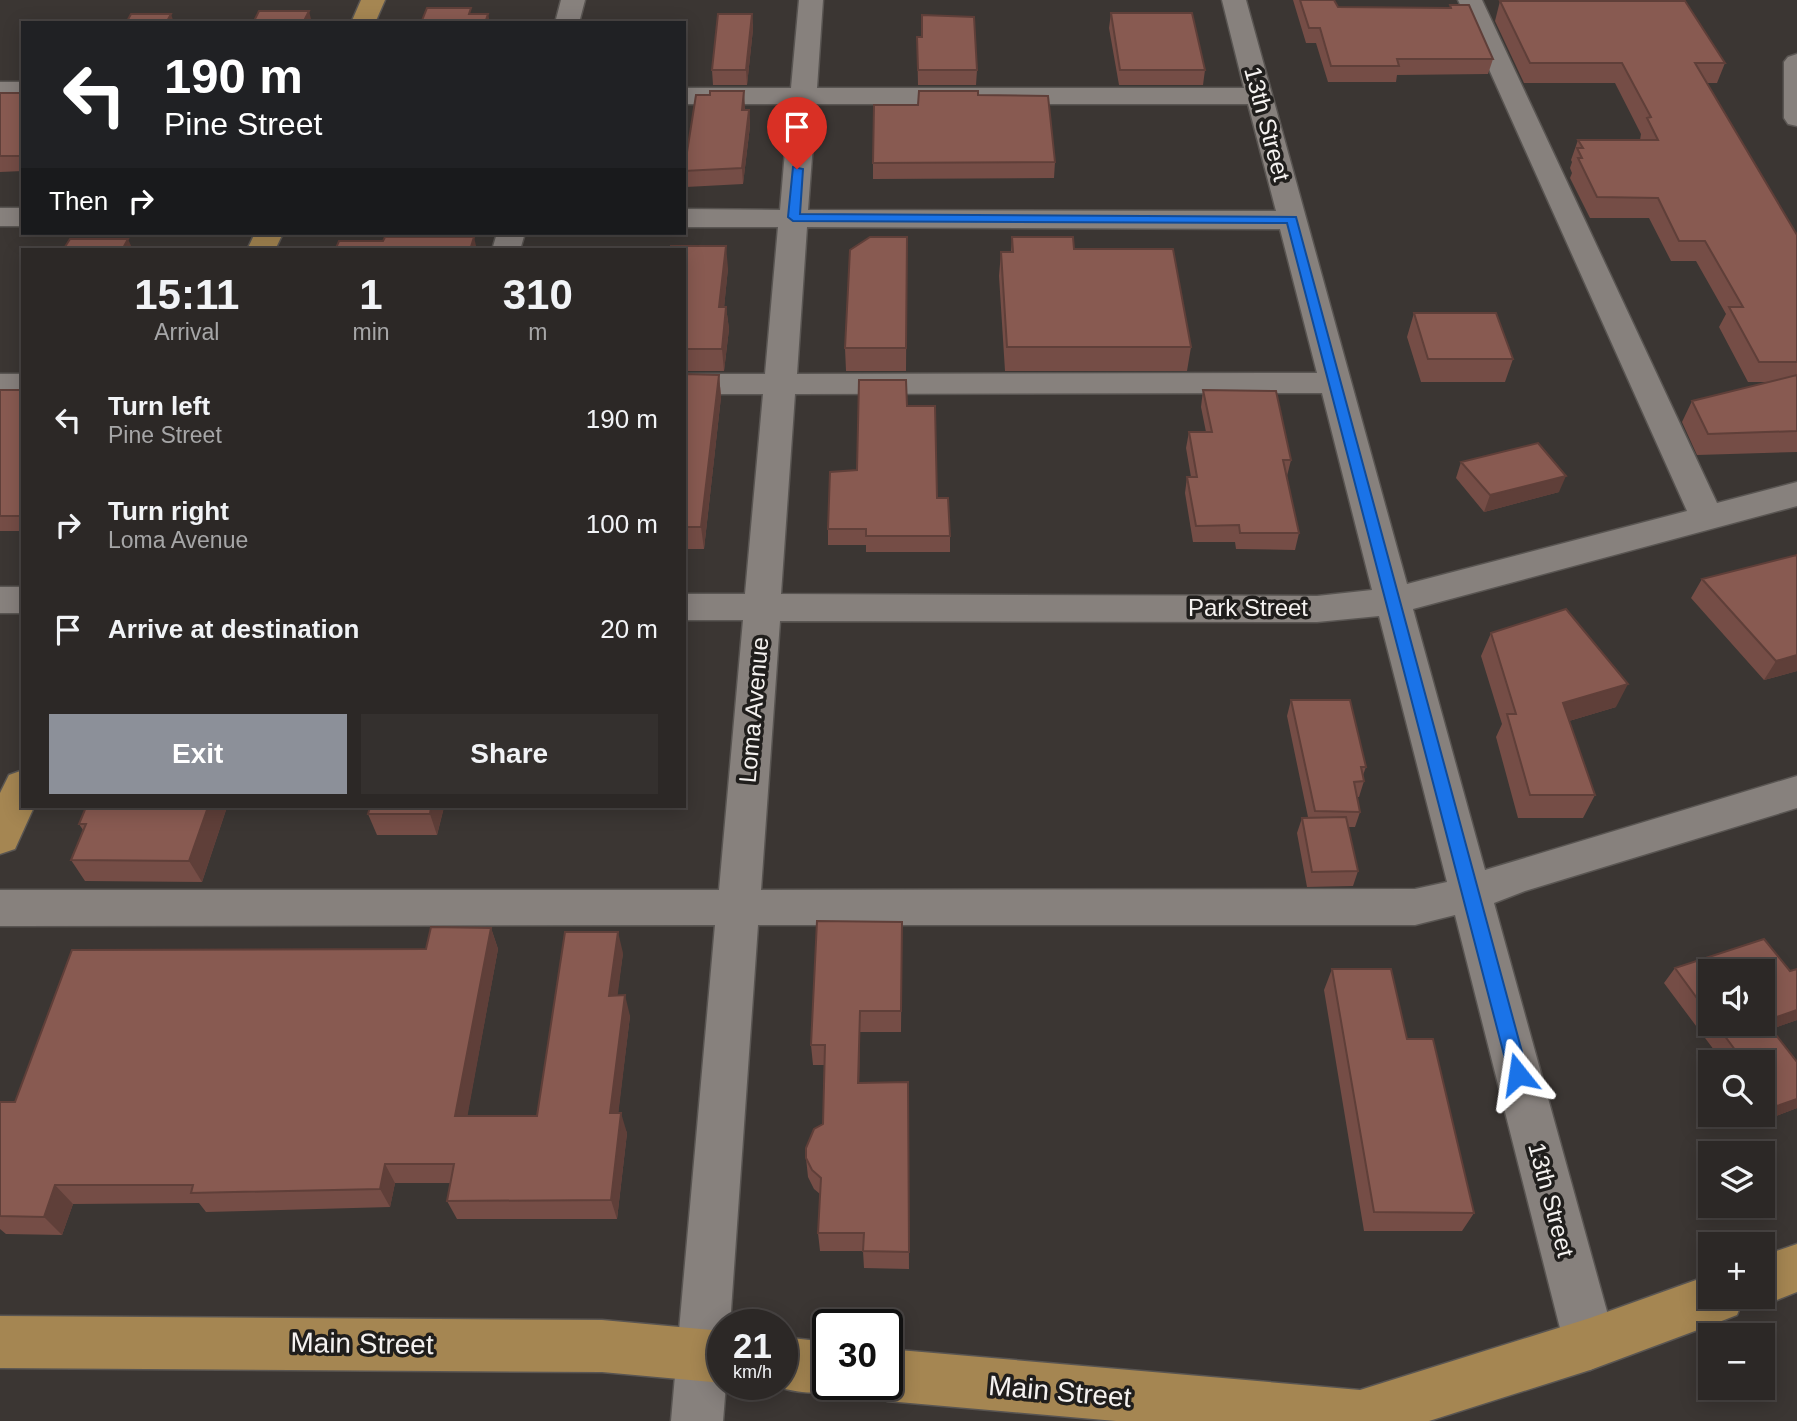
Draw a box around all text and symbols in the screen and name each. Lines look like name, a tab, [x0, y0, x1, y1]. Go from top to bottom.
icon: left	[49, 49, 140, 140]
text: 190 m	[164, 49, 303, 103]
street label: 13th Street	[1239, 64, 1296, 184]
pin	[767, 97, 827, 169]
text: Pine Street	[164, 106, 322, 142]
icon: arrive	[778, 108, 816, 146]
icon: right	[122, 182, 160, 220]
text: Then	[49, 186, 108, 216]
text: 15:11	[134, 271, 239, 318]
text: 1	[359, 271, 383, 318]
text: 310	[503, 271, 573, 318]
text: Arrival	[154, 319, 219, 345]
text: min	[352, 319, 390, 345]
text: m	[528, 319, 547, 345]
text: Turn left	[108, 391, 210, 421]
icon: left	[49, 401, 87, 439]
text: 190 m	[586, 404, 658, 434]
text: Pine Street	[108, 422, 222, 448]
text: Turn right	[108, 496, 229, 526]
icon: right	[49, 506, 87, 544]
text: 100 m	[586, 509, 658, 539]
text: Loma Avenue	[108, 527, 248, 553]
street label: Park Street	[1188, 594, 1308, 621]
icon: arrive	[49, 611, 87, 649]
text: Arrive at destination	[108, 614, 359, 644]
text: 20 m	[600, 614, 658, 644]
street label: Loma Avenue	[734, 636, 773, 784]
button: Exit	[49, 714, 347, 794]
button: Share	[361, 714, 658, 794]
map controls	[1698, 959, 1775, 1400]
button: sound	[1698, 959, 1775, 1036]
position arrow	[1481, 1037, 1555, 1111]
button: search	[1698, 1050, 1775, 1127]
street label: 13th Street	[1523, 1140, 1580, 1260]
button: layers	[1698, 1141, 1775, 1218]
button: +	[1698, 1232, 1775, 1309]
speed limit sign: 30	[812, 1309, 903, 1400]
button: −	[1698, 1323, 1775, 1400]
text: 21	[733, 1326, 772, 1365]
street label: Main Street	[290, 1327, 434, 1360]
text: km/h	[733, 1362, 772, 1382]
street label: Main Street	[987, 1370, 1133, 1413]

